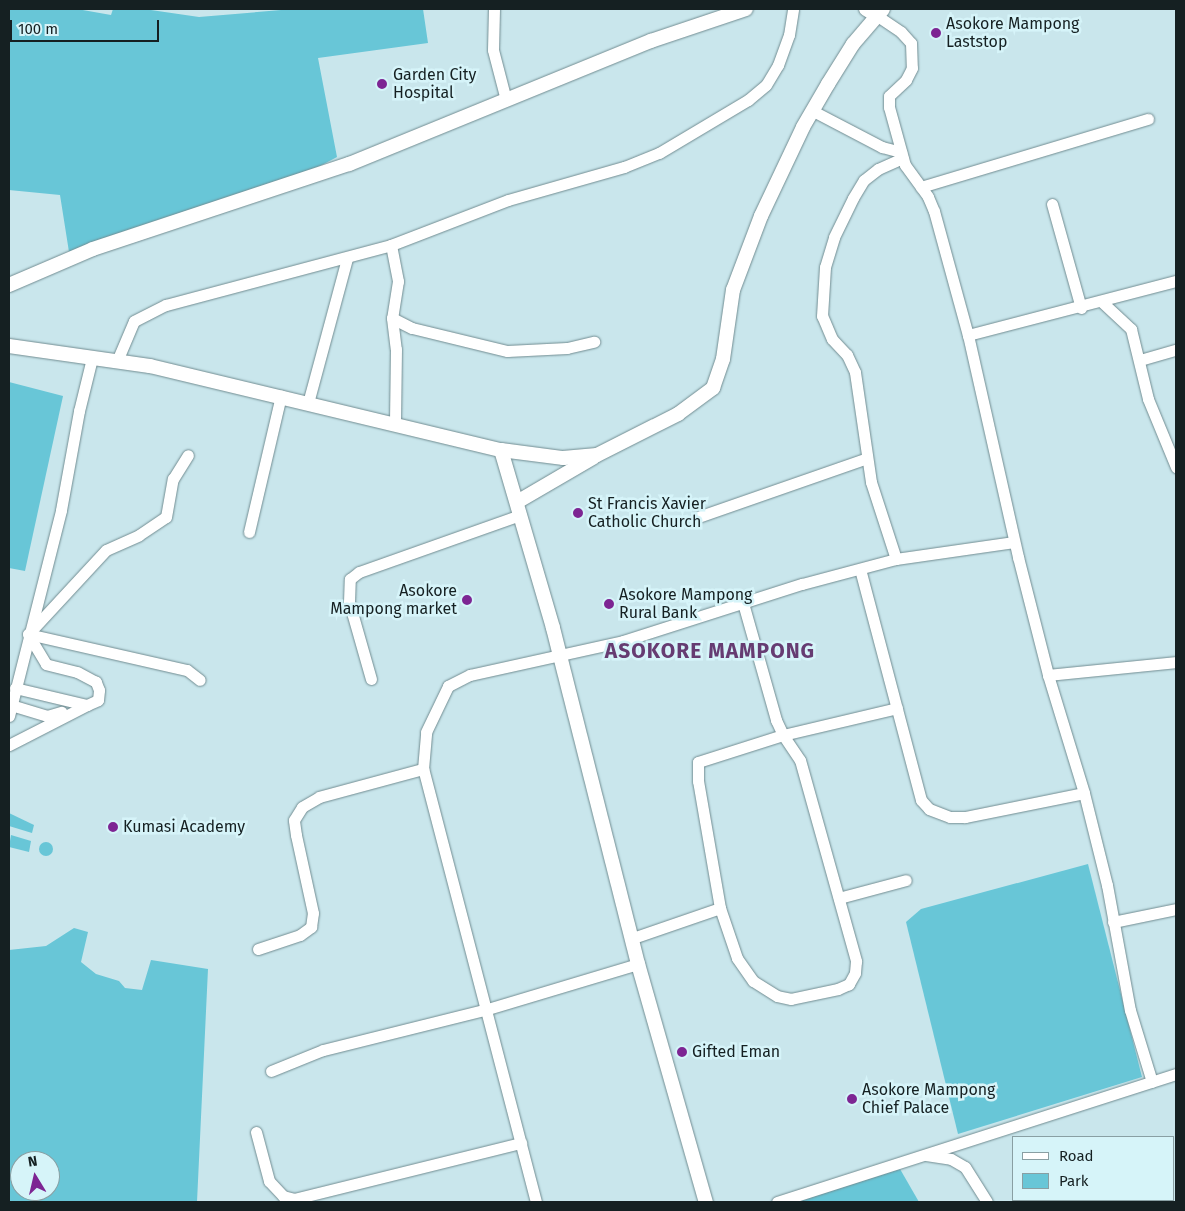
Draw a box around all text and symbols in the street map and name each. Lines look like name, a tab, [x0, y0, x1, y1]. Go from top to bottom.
scale bar	[12, 10, 161, 42]
place label: Asokore Mampong Laststop	[946, 14, 1079, 52]
text: 100 m	[18, 20, 58, 38]
marker: Asokore Mampong Laststop	[930, 27, 942, 39]
place label: Garden City Hospital	[393, 65, 476, 103]
marker: Garden City Hospital	[375, 77, 389, 91]
place label: St Francis Xavier Catholic Church	[588, 494, 706, 532]
marker: St Francis Xavier Catholic Church	[572, 507, 584, 519]
place label: Asokore Mampong market	[330, 581, 457, 619]
place label: Asokore Mampong Rural Bank	[619, 585, 752, 623]
marker: Asokore Mampong market	[461, 594, 473, 606]
marker: Asokore Mampong Rural Bank	[603, 598, 615, 610]
district label: ASOKORE MAMPONG	[603, 638, 817, 664]
place label: Kumasi Academy	[123, 817, 245, 837]
marker: Kumasi Academy	[107, 821, 119, 833]
place label: Gifted Eman	[692, 1042, 780, 1062]
marker: Gifted Eman	[676, 1046, 688, 1058]
place label: Asokore Mampong Chief Palace	[862, 1080, 995, 1118]
marker: Asokore Mampong Chief Palace	[846, 1093, 858, 1105]
legend	[1012, 1136, 1175, 1201]
text: Road	[1059, 1147, 1094, 1165]
north arrow	[10, 1151, 60, 1201]
text: N	[27, 1153, 39, 1171]
text: Park	[1059, 1172, 1089, 1190]

